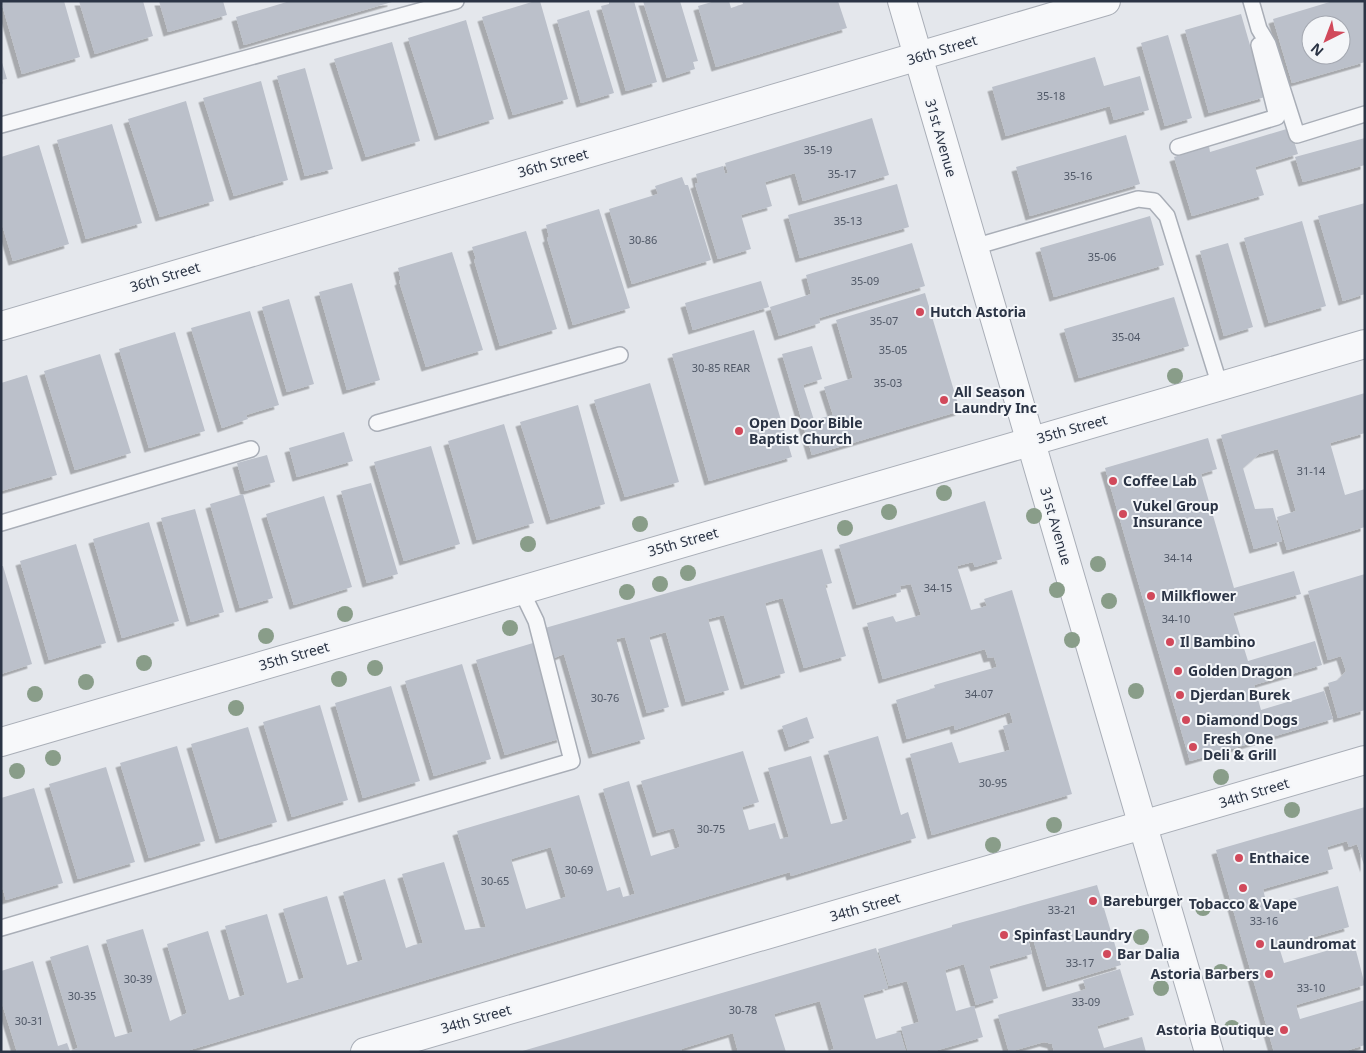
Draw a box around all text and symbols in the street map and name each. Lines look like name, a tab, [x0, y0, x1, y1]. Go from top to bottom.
north arrow	[1301, 15, 1351, 65]
street label: 36th Street	[904, 30, 979, 69]
text: N	[1306, 39, 1328, 61]
house number: 35-18	[1037, 88, 1065, 103]
street label: 31st Avenue	[921, 97, 962, 179]
house number: 35-19	[804, 142, 832, 157]
street label: 36th Street	[515, 143, 590, 182]
house number: 35-17	[828, 166, 856, 181]
house number: 35-16	[1064, 168, 1092, 183]
house number: 35-13	[834, 213, 862, 228]
house number: 30-86	[629, 232, 657, 247]
house number: 35-06	[1088, 249, 1116, 264]
street label: 36th Street	[127, 257, 202, 296]
house number: 35-09	[851, 273, 879, 288]
place label: Hutch Astoria	[930, 302, 1026, 321]
marker: Hutch Astoria	[914, 306, 926, 318]
house number: 35-07	[870, 313, 898, 328]
house number: 35-04	[1112, 329, 1141, 344]
house number: 35-05	[879, 342, 907, 357]
house number: 30-85 REAR	[692, 360, 750, 375]
house number: 35-03	[874, 375, 902, 390]
place label: All Season Laundry Inc	[954, 382, 1037, 417]
marker: All Season Laundry Inc	[938, 394, 950, 406]
street label: 35th Street	[1034, 409, 1109, 448]
place label: Open Door Bible Baptist Church	[749, 413, 863, 448]
marker: Open Door Bible Baptist Church	[733, 425, 745, 437]
house number: 31-14	[1297, 463, 1326, 478]
place label: Coffee Lab	[1123, 471, 1197, 490]
marker: Coffee Lab	[1107, 475, 1119, 487]
street label: 31st Avenue	[1036, 485, 1077, 567]
place label: Vukel Group Insurance	[1133, 496, 1219, 531]
marker: Vukel Group Insurance	[1117, 508, 1129, 520]
street label: 35th Street	[645, 522, 720, 561]
house number: 34-14	[1164, 550, 1193, 565]
house number: 34-15	[924, 580, 952, 595]
place label: Milkflower	[1161, 586, 1237, 605]
marker: Milkflower	[1145, 590, 1157, 602]
house number: 34-10	[1162, 611, 1190, 626]
place label: Il Bambino	[1180, 632, 1256, 651]
street label: 35th Street	[256, 636, 331, 675]
marker: Il Bambino	[1164, 636, 1176, 648]
place label: Golden Dragon	[1188, 661, 1292, 680]
marker: Golden Dragon	[1172, 665, 1184, 677]
place label: Djerdan Burek	[1190, 685, 1290, 704]
house number: 34-07	[965, 686, 993, 701]
marker: Djerdan Burek	[1174, 689, 1186, 701]
house number: 30-76	[591, 690, 619, 705]
place label: Diamond Dogs	[1196, 710, 1298, 729]
marker: Diamond Dogs	[1180, 714, 1192, 726]
place label: Fresh One Deli & Grill	[1203, 729, 1277, 764]
marker: Fresh One Deli & Grill	[1187, 741, 1199, 753]
street label: 34th Street	[1216, 773, 1291, 812]
house number: 30-95	[979, 775, 1007, 790]
house number: 30-75	[697, 821, 725, 836]
place label: Enthaice	[1249, 848, 1309, 867]
marker: Enthaice	[1233, 852, 1245, 864]
house number: 30-69	[565, 862, 593, 877]
house number: 30-65	[481, 873, 509, 888]
marker: Tobacco & Vape	[1237, 882, 1249, 894]
street label: 34th Street	[827, 887, 902, 926]
place label: Bareburger	[1103, 891, 1183, 910]
place label: Tobacco & Vape	[1189, 894, 1297, 913]
marker: Bareburger	[1087, 895, 1099, 907]
house number: 33-21	[1048, 902, 1076, 917]
house number: 33-16	[1250, 913, 1278, 928]
place label: Spinfast Laundry	[1014, 925, 1132, 944]
marker: Spinfast Laundry	[998, 929, 1010, 941]
place label: Laundromat	[1270, 934, 1356, 953]
marker: Laundromat	[1254, 938, 1266, 950]
place label: Bar Dalia	[1117, 944, 1180, 963]
marker: Bar Dalia	[1101, 948, 1113, 960]
house number: 33-17	[1066, 955, 1094, 970]
place label: Astoria Barbers	[1151, 964, 1259, 983]
marker: Astoria Barbers	[1263, 968, 1275, 980]
house number: 30-39	[124, 971, 152, 986]
house number: 33-10	[1297, 980, 1325, 995]
house number: 30-35	[68, 988, 96, 1003]
house number: 33-09	[1072, 994, 1100, 1009]
street label: 34th Street	[438, 999, 513, 1038]
house number: 30-78	[729, 1002, 757, 1017]
house number: 30-31	[15, 1013, 43, 1028]
place label: Astoria Boutique	[1156, 1020, 1274, 1039]
marker: Astoria Boutique	[1278, 1024, 1290, 1036]

